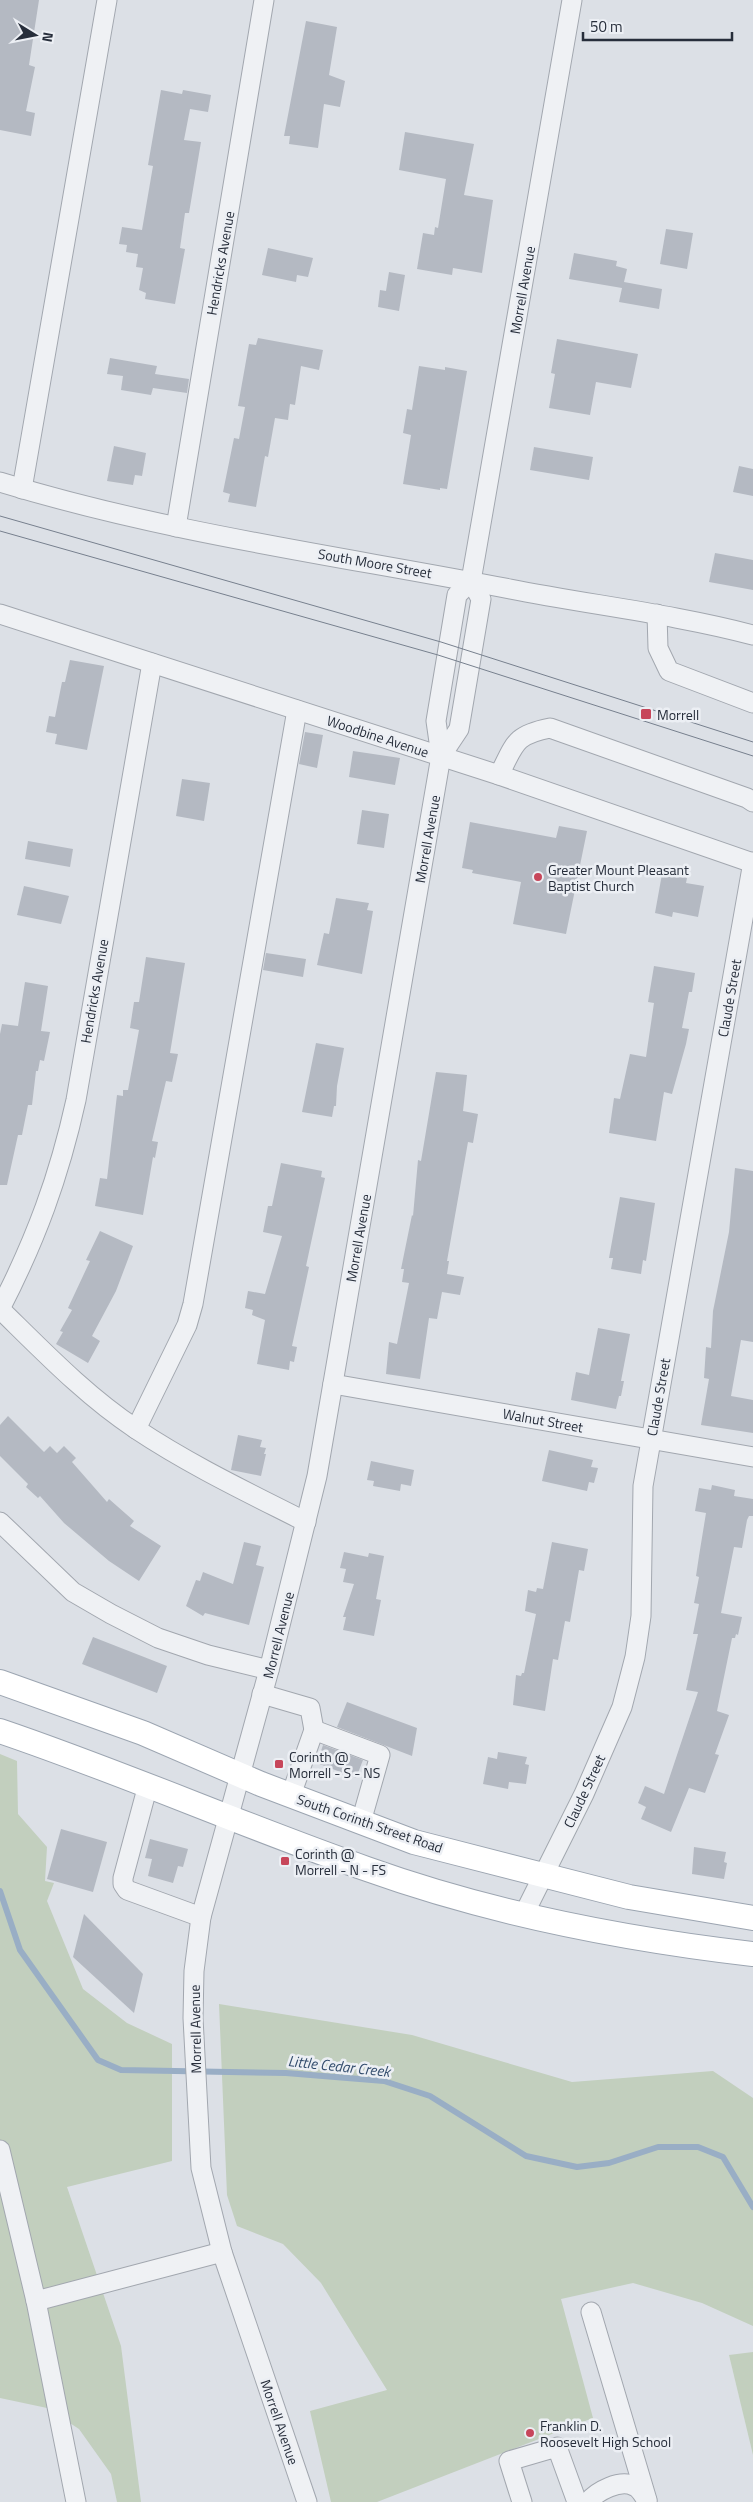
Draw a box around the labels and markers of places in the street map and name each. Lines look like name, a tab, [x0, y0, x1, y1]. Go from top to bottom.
place label: Morrell	[657, 704, 699, 725]
marker: Morrell	[639, 707, 653, 721]
place label: Greater Mount Pleasant Baptist Church	[548, 859, 689, 896]
marker: Greater Mount Pleasant Baptist Church	[532, 871, 544, 883]
place label: Corinth @ Morrell - S - NS	[289, 1746, 380, 1783]
marker: Corinth @ Morrell - S - NS	[273, 1758, 285, 1770]
place label: Corinth @ Morrell - N - FS	[295, 1843, 386, 1880]
marker: Corinth @ Morrell - N - FS	[279, 1855, 291, 1867]
place label: Franklin D. Roosevelt High School	[540, 2415, 671, 2452]
marker: Franklin D. Roosevelt High School	[524, 2427, 536, 2439]

